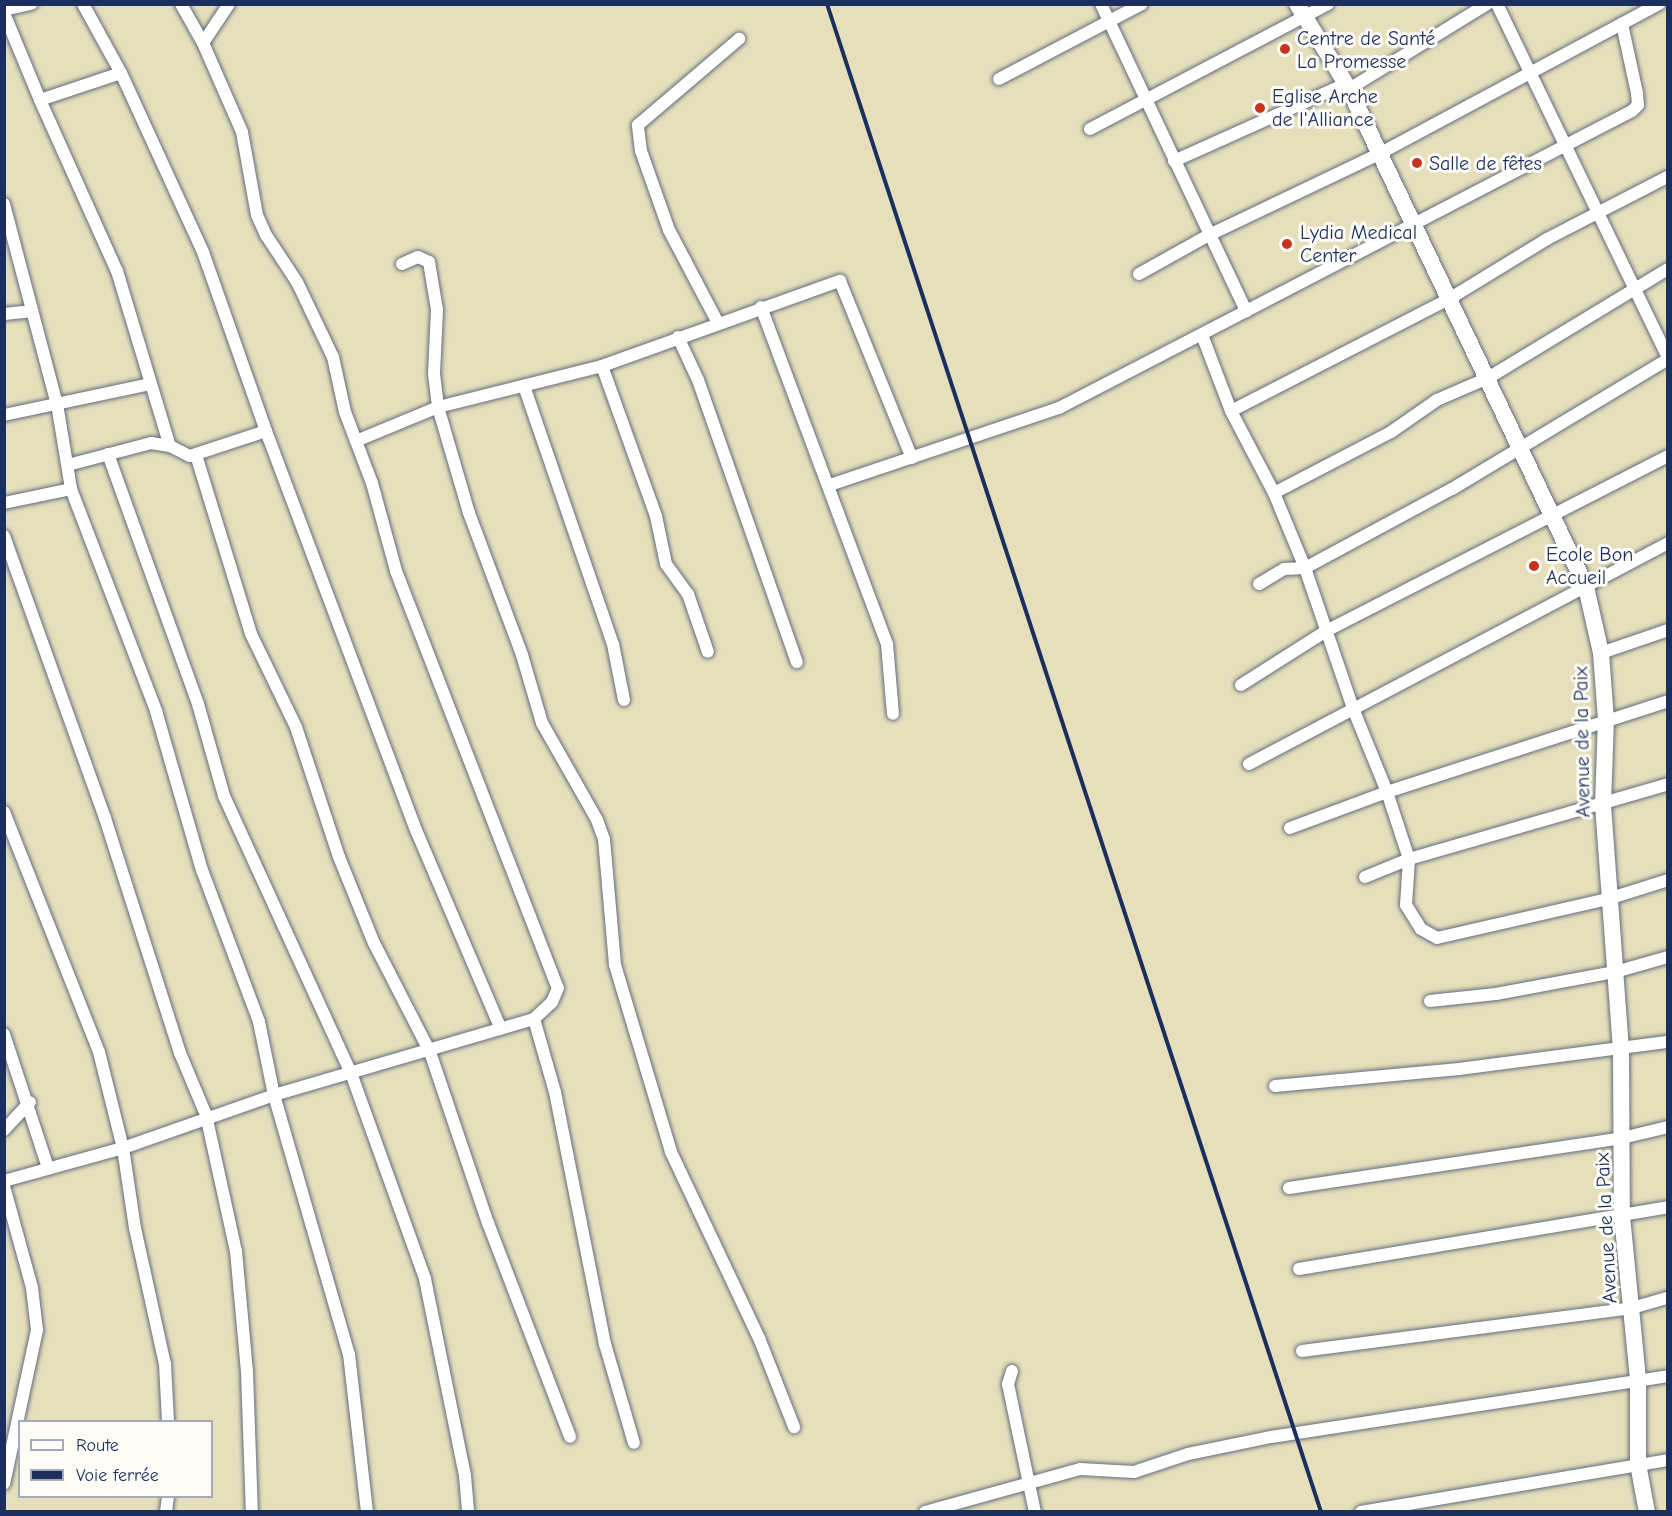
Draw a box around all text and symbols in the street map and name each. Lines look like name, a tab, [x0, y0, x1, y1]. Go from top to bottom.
place label: Centre de Santé La Promesse	[1297, 26, 1435, 73]
marker: Centre de Santé La Promesse	[1278, 42, 1292, 56]
place label: Eglise Arche de l'Alliance	[1272, 84, 1378, 131]
marker: Eglise Arche de l'Alliance	[1253, 101, 1267, 115]
place label: Salle de fêtes	[1429, 151, 1542, 175]
marker: Salle de fêtes	[1410, 156, 1424, 170]
place label: Lydia Medical Center	[1300, 220, 1417, 267]
marker: Lydia Medical Center	[1278, 235, 1296, 253]
place label: Ecole Bon Accueil	[1546, 542, 1633, 589]
marker: Ecole Bon Accueil	[1527, 559, 1541, 573]
street label: Avenue de la Paix	[1569, 666, 1595, 818]
street label: Avenue de la Paix	[1590, 1152, 1622, 1304]
legend	[18, 1420, 213, 1498]
text: Route	[76, 1435, 119, 1456]
text: Voie ferrée	[76, 1465, 159, 1486]

